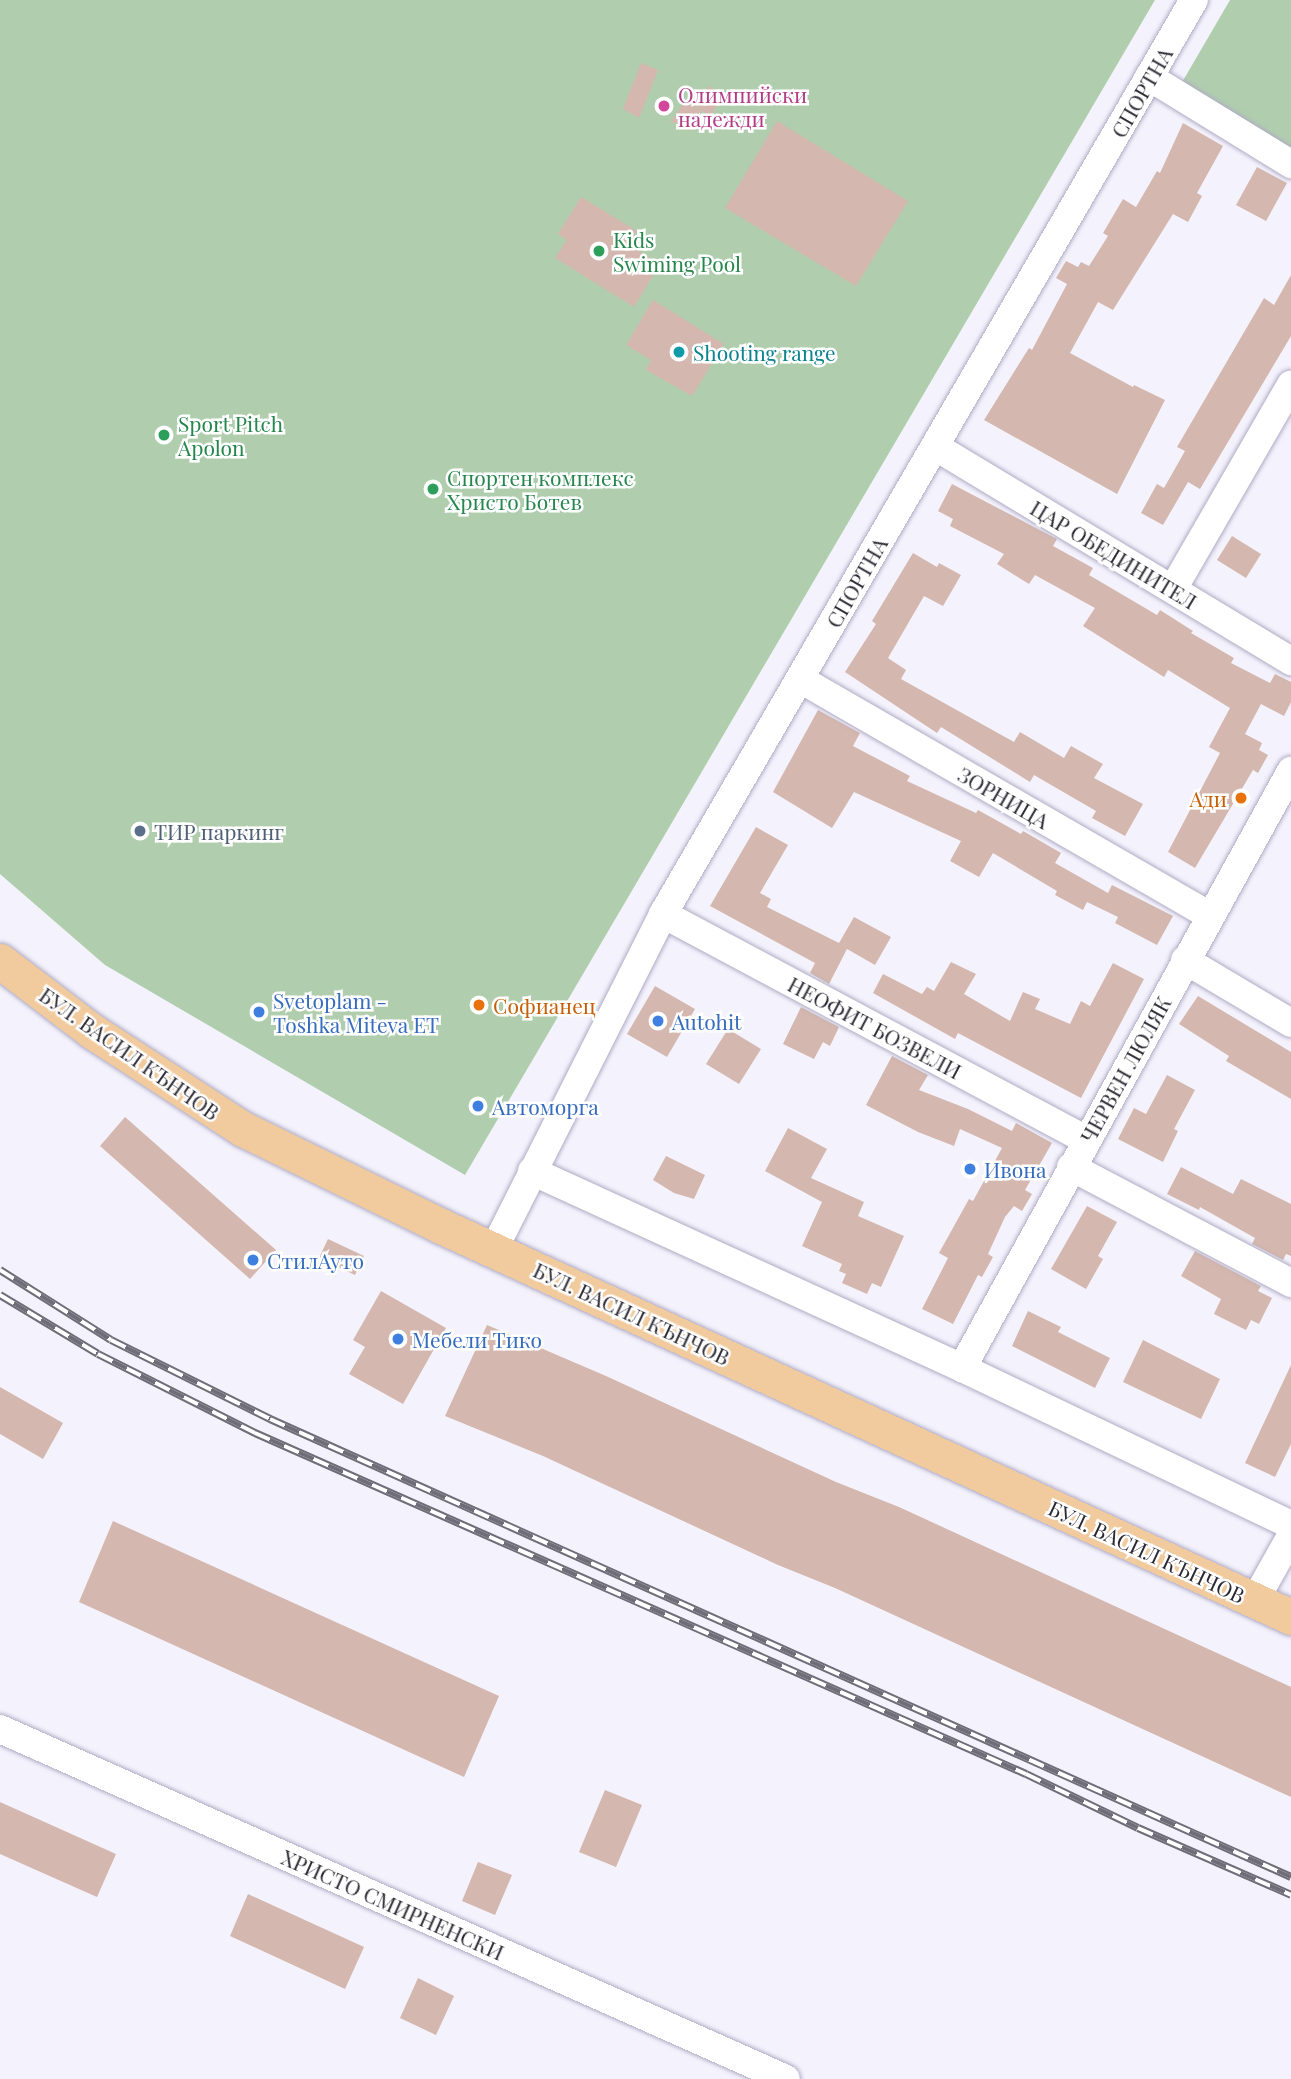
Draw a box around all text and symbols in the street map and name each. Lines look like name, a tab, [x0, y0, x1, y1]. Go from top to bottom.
street label: СПОРТНА	[1105, 42, 1177, 142]
place label: Олимпийски надежди	[678, 81, 807, 131]
marker: Олимпийски надежди	[656, 98, 672, 114]
place label: Kids Swiming Pool	[613, 226, 741, 276]
marker: Kids Swiming Pool	[591, 243, 607, 259]
place label: Shooting range	[693, 339, 836, 365]
marker: Shooting range	[671, 344, 687, 360]
place label: Sport Pitch Apolon	[178, 410, 283, 460]
marker: Sport Pitch Apolon	[156, 427, 172, 443]
place label: Спортен комплекс Христо Ботев	[447, 464, 634, 514]
marker: Спортен комплекс Христо Ботев	[425, 481, 441, 497]
street label: ЦАР ОБЕДИНИТЕЛ	[1026, 494, 1202, 614]
street label: СПОРТНА	[820, 532, 892, 632]
street label: ЗОРНИЦА	[954, 761, 1054, 833]
place label: Ади	[1190, 785, 1227, 811]
marker: Ади	[1233, 790, 1249, 806]
place label: ТИР паркинг	[154, 818, 284, 844]
marker: ТИР паркинг	[132, 823, 148, 839]
street label: НЕОФИТ БОЗВЕЛИ	[784, 971, 966, 1083]
street label: БУЛ. ВАСИЛ КЪНЧОВ	[35, 981, 225, 1125]
place label: Svetoplam - Toshka Miteva ET	[273, 987, 439, 1037]
street label: ЧЕРВЕН ЛЮЛЯК	[1074, 991, 1176, 1147]
place label: Софианец	[493, 992, 596, 1018]
marker: Софианец	[471, 997, 487, 1013]
marker: Svetoplam - Toshka Miteva ET	[251, 1004, 267, 1020]
place label: Autohit	[672, 1008, 741, 1034]
marker: Autohit	[650, 1013, 666, 1029]
place label: Автоморга	[492, 1093, 599, 1119]
marker: Автоморга	[470, 1098, 486, 1114]
place label: Ивона	[984, 1156, 1047, 1182]
marker: Ивона	[962, 1161, 978, 1177]
place label: СтилАуто	[267, 1247, 364, 1273]
marker: СтилАуто	[245, 1252, 261, 1268]
street label: БУЛ. ВАСИЛ КЪНЧОВ	[530, 1256, 734, 1370]
place label: Мебели Тико	[412, 1326, 542, 1352]
marker: Мебели Тико	[390, 1331, 406, 1347]
street label: БУЛ. ВАСИЛ КЪНЧОВ	[1045, 1494, 1249, 1608]
street label: ХРИСТО СМИРНЕНСКИ	[278, 1844, 508, 1964]

